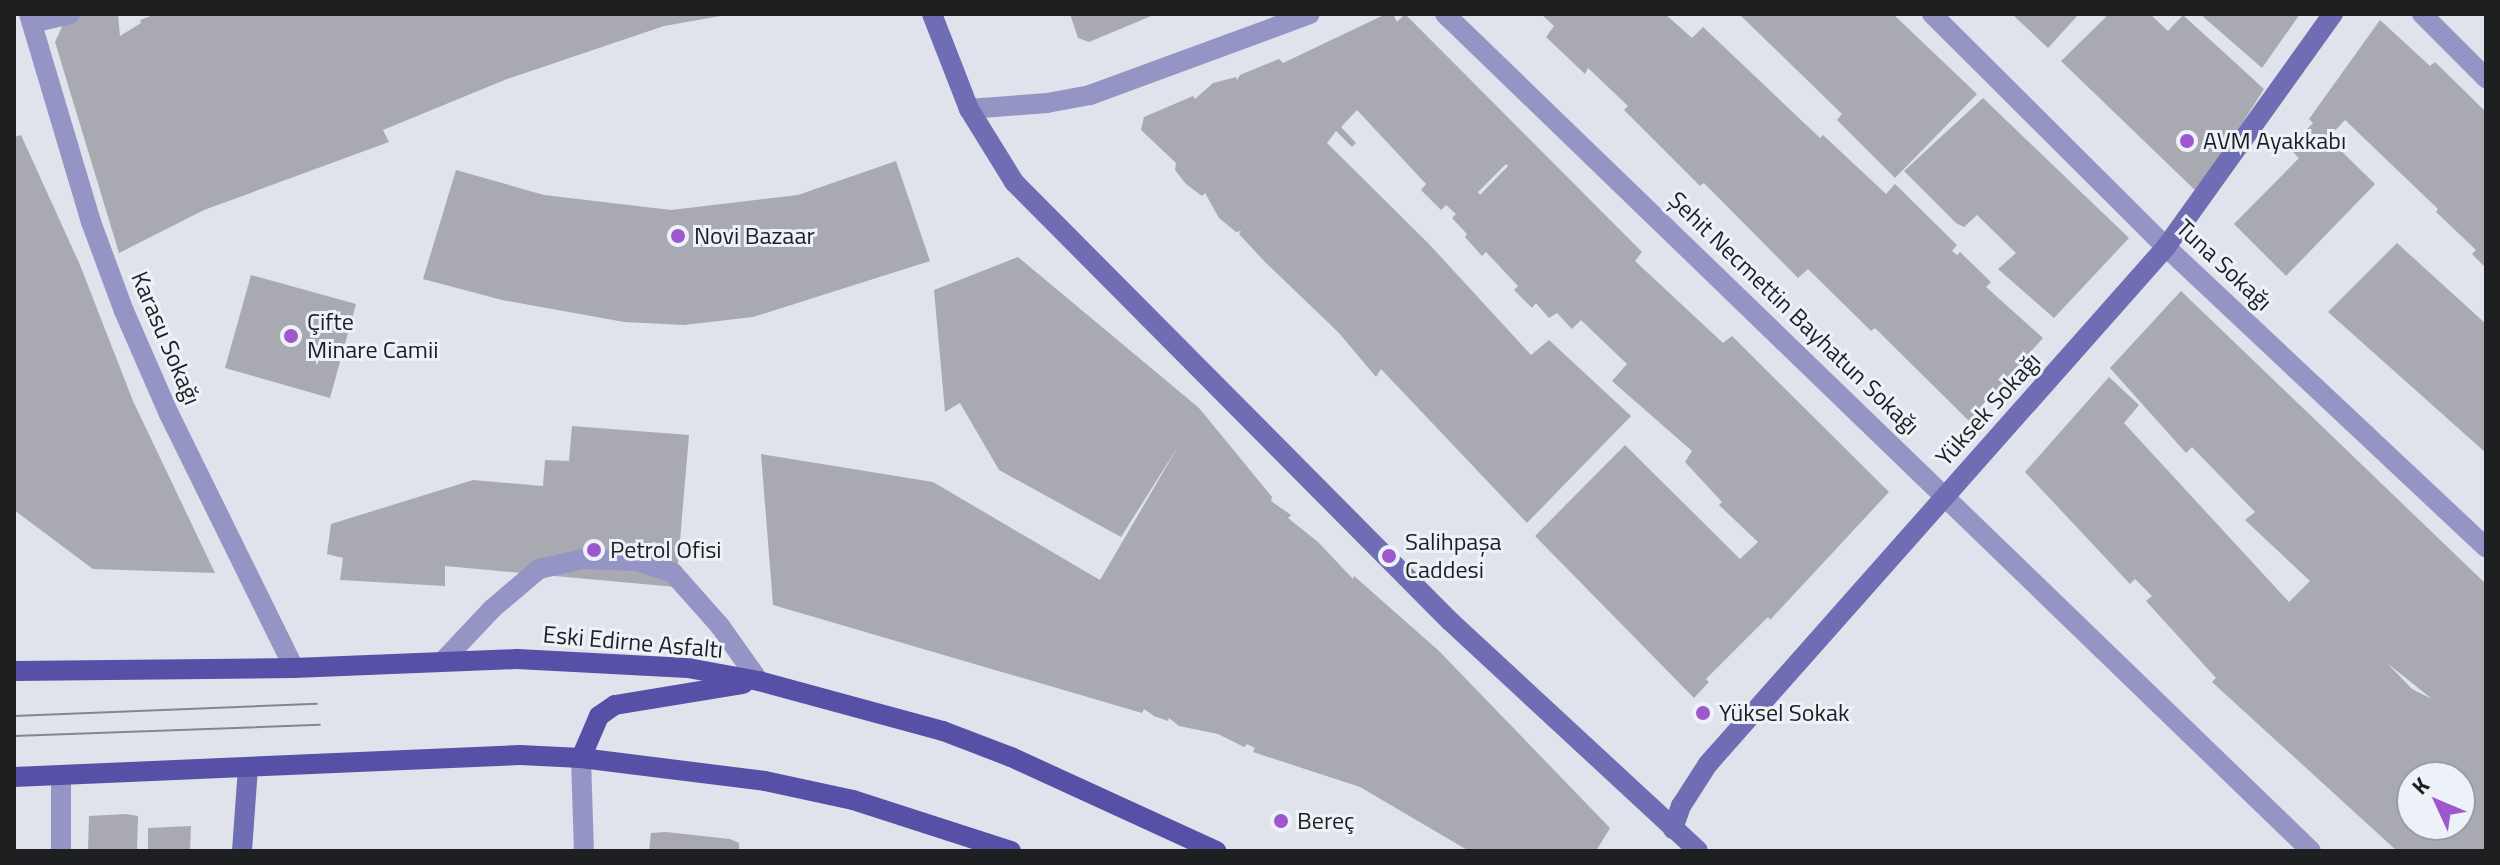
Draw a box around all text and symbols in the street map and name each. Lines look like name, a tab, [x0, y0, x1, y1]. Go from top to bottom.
place label: AVM Ayakkabı	[2203, 127, 2346, 155]
marker: AVM Ayakkabı	[2178, 132, 2196, 150]
street label: Şehit Necmettin Bayhatun Sokağı	[1663, 185, 1925, 441]
street label: Tuna Sokağı	[2170, 213, 2278, 317]
place label: Novi Bazaar	[694, 222, 815, 250]
marker: Novi Bazaar	[669, 227, 687, 245]
street label: Karasu Sokağı	[125, 267, 207, 409]
place label: Çifte Minare Camii	[307, 308, 438, 364]
marker: Çifte Minare Camii	[282, 327, 300, 345]
street label: Yüksek Sokağı	[1930, 346, 2046, 472]
place label: Salihpaşa Caddesi	[1405, 528, 1502, 584]
place label: Petrol Ofisi	[610, 536, 722, 564]
marker: Petrol Ofisi	[585, 541, 603, 559]
marker: Salihpaşa Caddesi	[1380, 547, 1398, 565]
street label: Eski Edirne Asfaltı	[542, 620, 724, 664]
place label: Yüksel Sokak	[1719, 699, 1849, 727]
marker: Yüksel Sokak	[1694, 704, 1712, 722]
north arrow	[2396, 761, 2476, 841]
text: K	[2403, 769, 2437, 802]
place label: Bereç	[1297, 807, 1355, 835]
marker: Bereç	[1272, 812, 1290, 830]

